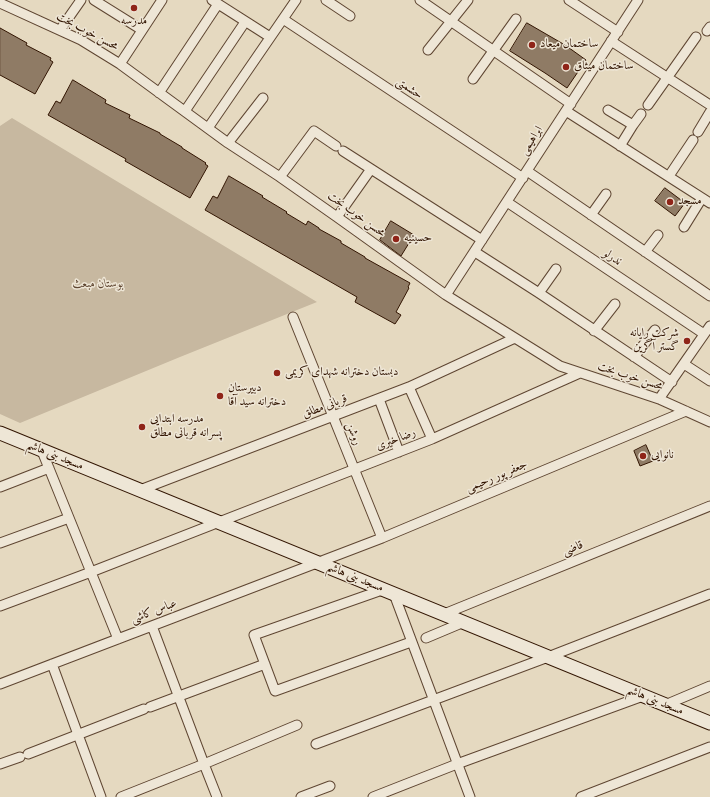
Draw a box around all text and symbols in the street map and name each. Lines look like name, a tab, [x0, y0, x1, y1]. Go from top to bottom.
marker: مدرسه	[129, 3, 139, 13]
street label: محسن خوب بخت	[54, 10, 120, 54]
place label: مدرسه	[121, 15, 147, 29]
place label: ساختمان میعاد	[540, 38, 598, 52]
marker: ساختمان میعاد	[527, 40, 537, 50]
place label: ساختمان میثاق	[574, 60, 634, 74]
marker: ساختمان میثاق	[561, 62, 571, 72]
street label: حشمتی	[393, 75, 425, 103]
street label: ابراهیمی	[517, 124, 547, 158]
street label: محسن خوب بخت	[324, 189, 388, 241]
place label: مسجد	[678, 195, 702, 209]
marker: مسجد	[665, 197, 675, 207]
place label: حسینیه	[404, 232, 432, 246]
marker: حسینیه	[391, 234, 401, 244]
street label: ندرلو	[600, 247, 624, 269]
park label: بوستان مبعث	[72, 278, 124, 292]
place label: شرکت رایانه گستر آگرین	[630, 327, 679, 355]
marker: شرکت رایانه گستر آگرین	[682, 336, 692, 346]
street label: محسن خوب بخت	[595, 360, 665, 394]
place label: دبستان دخترانه شهدای کریمی	[285, 366, 398, 380]
marker: دبستان دخترانه شهدای کریمی	[272, 368, 282, 378]
place label: دبیرستان دخترانه سید آقا	[228, 382, 286, 410]
marker: دبیرستان دخترانه سید آقا	[215, 391, 225, 401]
street label: قربانی مطلق	[300, 392, 350, 422]
place label: مدرسه ابتدایی پسرانه قربانی مطلق	[150, 413, 222, 441]
street label: روشن	[342, 420, 364, 448]
marker: مدرسه ابتدایی پسرانه قربانی مطلق	[137, 422, 147, 432]
street label: رضا خیری	[374, 426, 418, 454]
street label: مسجد بنی هاشم	[25, 438, 85, 474]
place label: نانوایی	[651, 449, 674, 463]
marker: نانوایی	[638, 451, 648, 461]
street label: جعفر پور رحیمی	[464, 458, 530, 496]
street label: قاضی	[560, 538, 586, 560]
street label: مسجد بنی هاشم	[325, 560, 385, 596]
street label: عباس کاشی	[129, 597, 179, 627]
street label: مسجد بنی هاشم	[625, 683, 685, 719]

